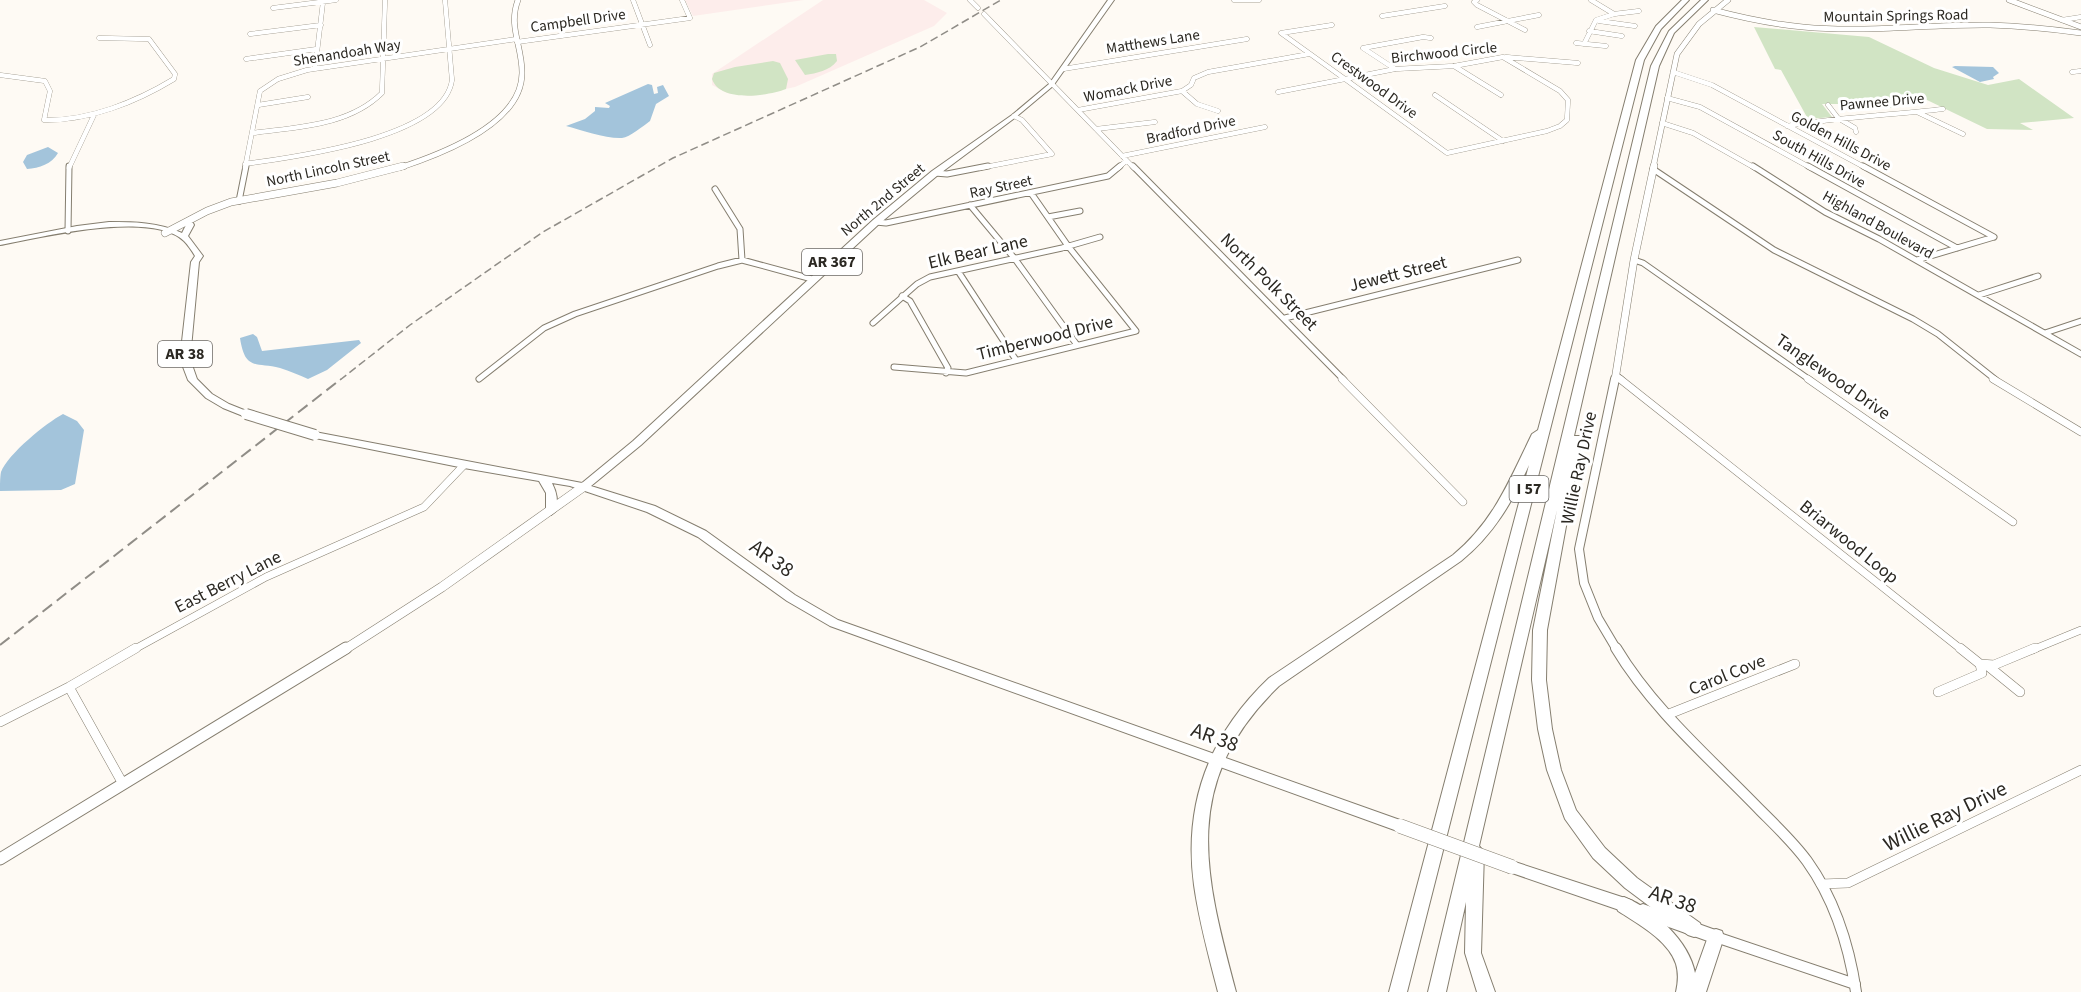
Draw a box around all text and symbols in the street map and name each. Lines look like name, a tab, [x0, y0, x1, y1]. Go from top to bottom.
street label: Campbell Drive	[529, 4, 627, 38]
street label: Mountain Springs Road	[1823, 4, 1969, 28]
street label: Matthews Lane	[1105, 24, 1201, 60]
street label: Shenandoah Way	[292, 34, 402, 72]
street label: Birchwood Circle	[1390, 37, 1498, 69]
street label: Crestwood Drive	[1326, 46, 1422, 124]
street label: Womack Drive	[1082, 70, 1174, 108]
street label: Pawnee Drive	[1839, 88, 1925, 116]
street label: Golden Hills Drive	[1787, 106, 1895, 176]
street label: Bradford Drive	[1144, 110, 1238, 150]
street label: South Hills Drive	[1769, 125, 1869, 193]
street label: North Lincoln Street	[264, 146, 392, 192]
street label: North 2nd Street	[836, 159, 930, 241]
street label: Ray Street	[968, 170, 1034, 204]
street label: Highland Boulevard	[1819, 186, 1937, 264]
street label: Elk Bear Lane	[926, 228, 1030, 276]
street label: North Polk Street	[1215, 228, 1323, 336]
road number: AR 367	[802, 249, 862, 275]
street label: Jewett Street	[1347, 250, 1449, 298]
street label: Timberwood Drive	[974, 309, 1116, 367]
street label: Tanglewood Drive	[1771, 328, 1895, 426]
road number: AR 38	[158, 341, 212, 367]
street label: Willie Ray Drive	[1555, 409, 1603, 527]
road number: I 57	[1510, 476, 1549, 502]
street label: Briarwood Loop	[1794, 494, 1904, 590]
street label: AR 38	[744, 532, 800, 584]
street label: East Berry Lane	[170, 544, 286, 620]
street label: Carol Cove	[1685, 648, 1769, 702]
street label: AR 38	[1187, 715, 1243, 759]
street label: Willie Ray Drive	[1878, 773, 2012, 859]
street label: AR 38	[1645, 877, 1701, 921]

